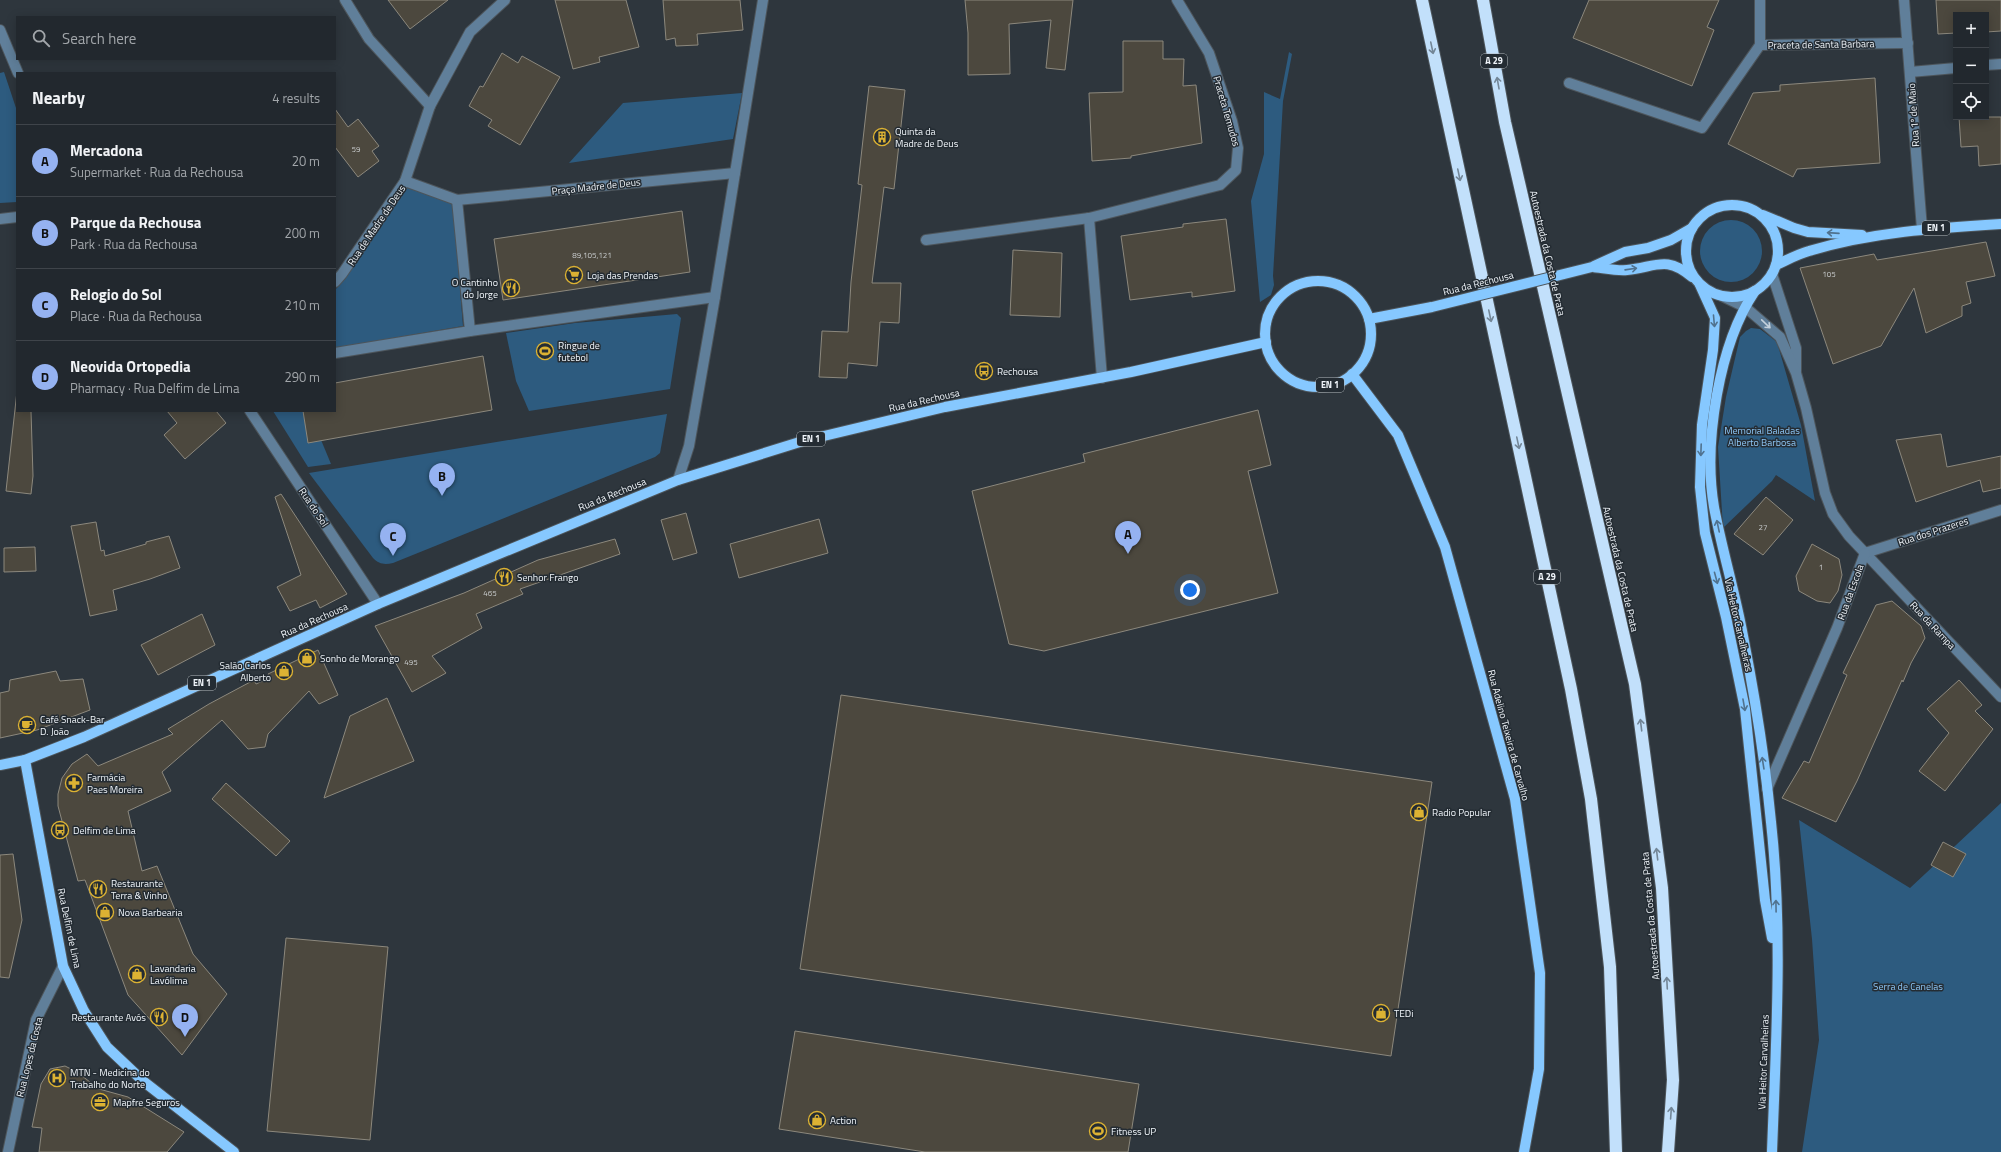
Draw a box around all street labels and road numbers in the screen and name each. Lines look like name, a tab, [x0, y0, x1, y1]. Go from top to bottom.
street label: Praceta de Santa Barbara	[1767, 36, 1875, 53]
road number: A 29	[1481, 54, 1507, 68]
street label: Praceta Temudos	[1209, 74, 1244, 148]
street label: Rua 1º de Maio	[1904, 83, 1923, 147]
street label: Praça Madre de Deus	[551, 174, 642, 199]
street label: Rua de Madre de Deus	[344, 182, 409, 269]
street label: Autoestrada da Costa de Prata	[1526, 189, 1569, 317]
road number: EN 1	[1922, 221, 1950, 235]
street label: Rua da Rechousa	[1441, 267, 1515, 300]
road number: EN 1	[1316, 378, 1344, 392]
street label: Rua da Rechousa	[887, 385, 961, 416]
road number: EN 1	[797, 432, 825, 446]
street label: Rua da Rechousa	[576, 474, 648, 515]
street label: Rua do Sol	[295, 485, 332, 530]
street label: Autoestrada da Costa de Prata	[1599, 505, 1642, 633]
street label: Rua dos Prazeres	[1896, 513, 1971, 550]
street label: Rua da Escola	[1833, 562, 1867, 622]
road number: A 29	[1534, 570, 1560, 584]
street label: Via Heitor Carvalheiras	[1720, 577, 1757, 674]
street label: Rua da Rampa	[1906, 598, 1959, 653]
street label: Rua da Rechousa	[278, 599, 350, 642]
street label: Rua Adelino Teixeira de Carvalho	[1484, 668, 1533, 802]
road number: EN 1	[188, 676, 216, 690]
street label: Autoestrada da Costa de Prata	[1637, 851, 1664, 980]
street label: Rua Delfim de Lima	[54, 887, 85, 969]
street label: Via Heitor Carvalheiras	[1754, 1014, 1773, 1110]
street label: Rua Lopes da Costa	[12, 1015, 47, 1099]

